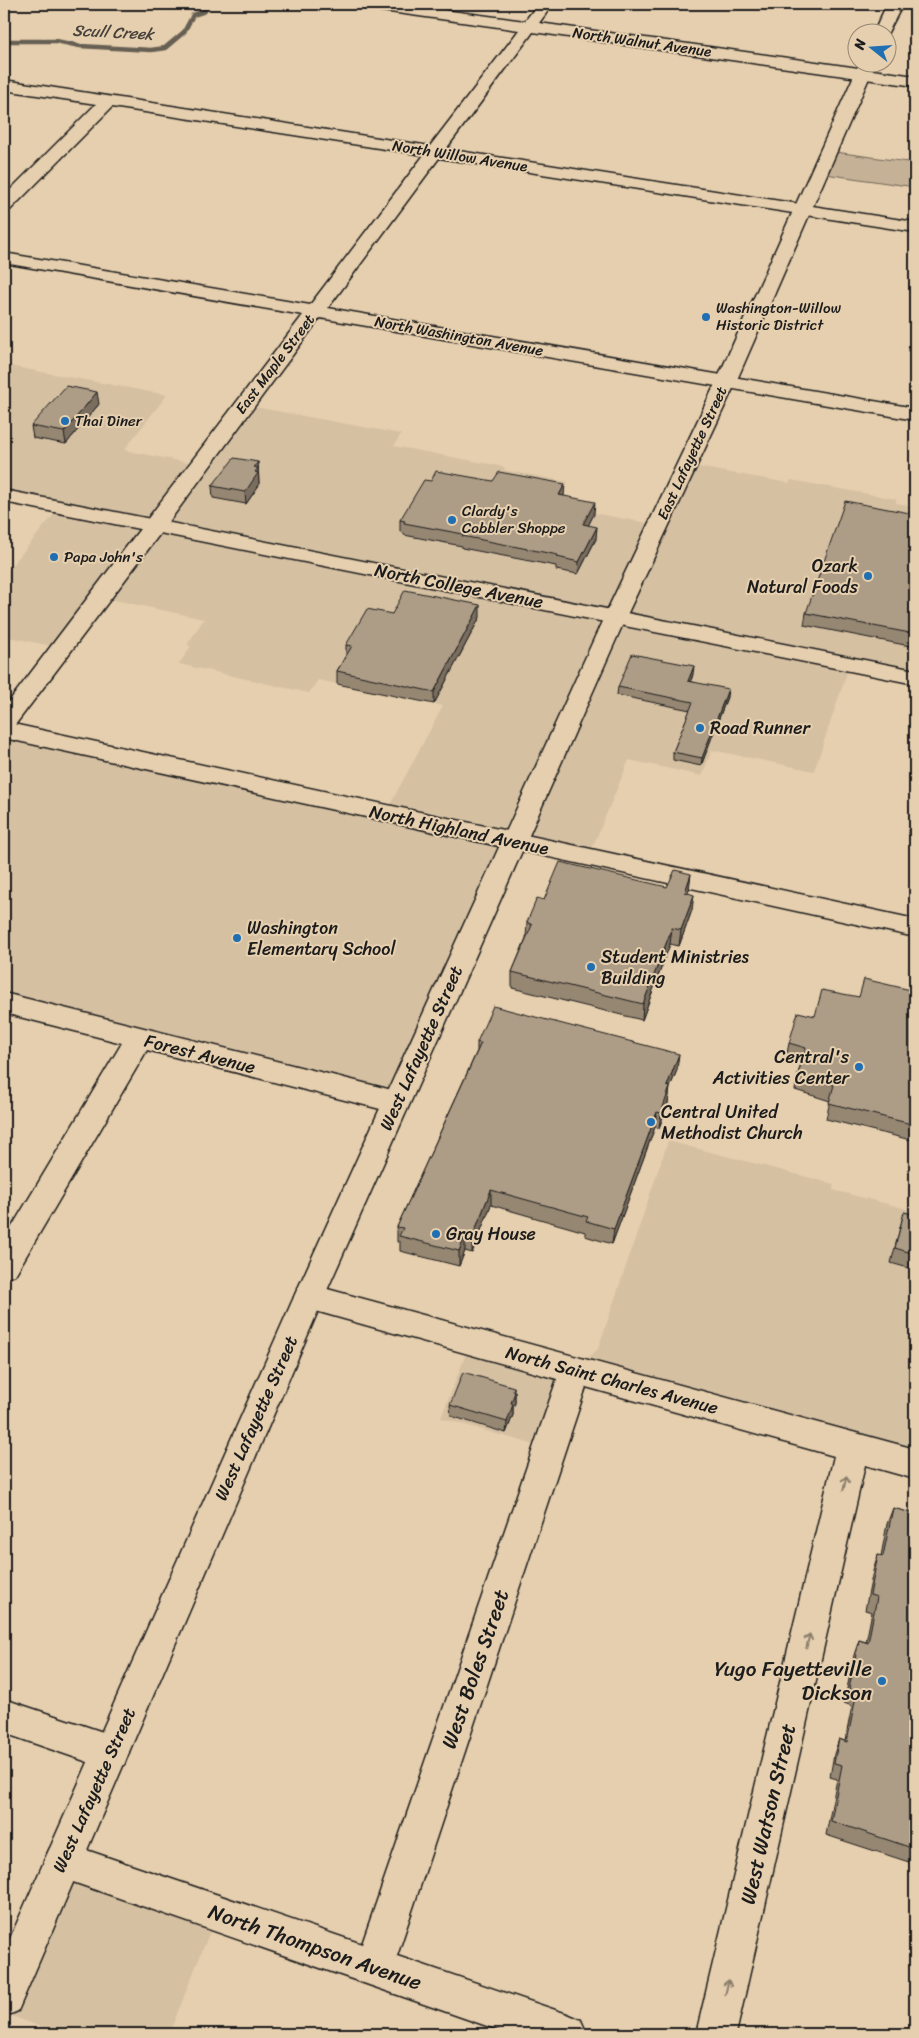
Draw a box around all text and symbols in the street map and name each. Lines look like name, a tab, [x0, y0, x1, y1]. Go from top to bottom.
water label: Scull Creek	[72, 15, 157, 49]
street label: North Walnut Avenue	[571, 19, 713, 65]
north arrow	[846, 22, 896, 72]
text: N	[846, 36, 874, 54]
street label: North Willow Avenue	[391, 132, 529, 180]
place label: Washington-Willow Historic District	[716, 295, 842, 338]
street label: East Maple Street	[228, 308, 322, 420]
street label: North Washington Avenue	[373, 308, 546, 364]
marker: Washington-Willow Historic District	[700, 311, 712, 323]
street label: East Lafayette Street	[650, 381, 735, 524]
place label: Thai Diner	[75, 408, 143, 434]
marker: Thai Diner	[59, 415, 71, 427]
place label: Clardy's Cobbler Shoppe	[462, 498, 566, 541]
marker: Clardy's Cobbler Shoppe	[446, 514, 458, 526]
place label: Papa John's	[64, 544, 143, 570]
place label: Ozark Natural Foods	[747, 550, 859, 603]
marker: Papa John's	[48, 551, 60, 563]
street label: North College Avenue	[372, 554, 546, 618]
marker: Ozark Natural Foods	[862, 570, 874, 582]
place label: Road Runner	[710, 712, 812, 744]
marker: Road Runner	[694, 722, 706, 734]
street label: North Highland Avenue	[366, 795, 552, 865]
place label: Washington Elementary School	[247, 912, 396, 965]
marker: Washington Elementary School	[231, 932, 243, 944]
place label: Student Ministries Building	[601, 941, 749, 994]
street label: West Lafayette Street	[370, 960, 472, 1136]
marker: Student Ministries Building	[585, 961, 597, 973]
street label: Forest Avenue	[141, 1025, 259, 1083]
place label: Central's Activities Center	[712, 1041, 851, 1094]
marker: Central's Activities Center	[853, 1061, 865, 1073]
place label: Central United Methodist Church	[661, 1096, 803, 1149]
marker: Central United Methodist Church	[645, 1116, 657, 1128]
place label: Gray House	[446, 1218, 536, 1250]
marker: Gray House	[430, 1228, 442, 1240]
street label: West Lafayette Street	[205, 1330, 307, 1506]
street label: North Saint Charles Avenue	[502, 1336, 722, 1424]
one-way arrow	[841, 1475, 850, 1491]
street label: West Boles Street	[430, 1584, 520, 1754]
one-way arrow	[804, 1634, 813, 1650]
place label: Yugo Fayetteville Dickson	[715, 1650, 872, 1712]
marker: Yugo Fayetteville Dickson	[876, 1675, 888, 1687]
street label: West Lafayette Street	[43, 1702, 145, 1878]
street label: West Watson Street	[729, 1720, 807, 1908]
street label: North Thompson Avenue	[203, 1893, 427, 2001]
one-way arrow	[723, 1979, 732, 1995]

